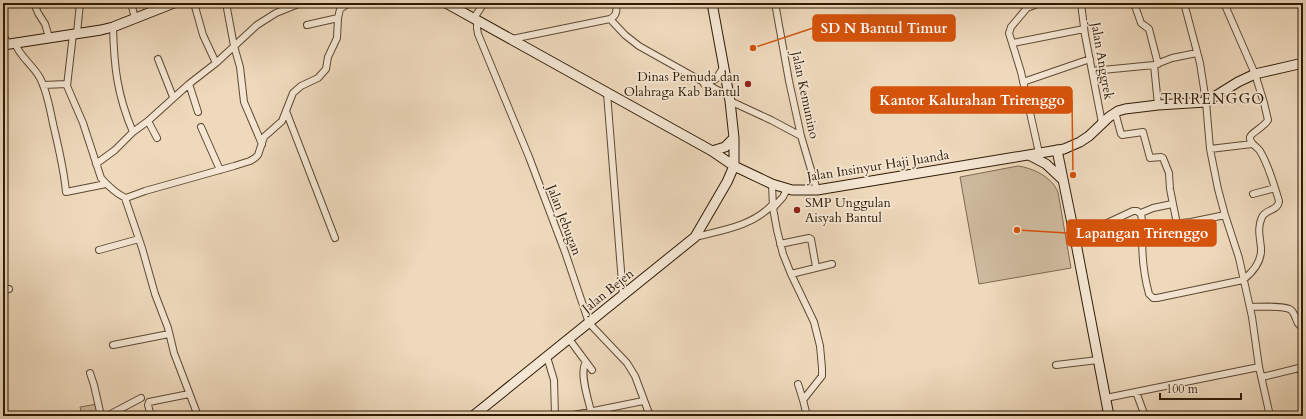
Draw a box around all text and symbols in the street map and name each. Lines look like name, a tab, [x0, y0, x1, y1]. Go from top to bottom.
callout: SD N Bantul Timur	[813, 15, 955, 41]
text: SD N Bantul Timur	[821, 19, 948, 38]
street label: Jalan Anggrek	[1086, 19, 1118, 101]
street label: Jalan Kemunino	[787, 48, 823, 140]
place label: Dinas Pemuda dan Olahraga Kab Bantul	[624, 68, 741, 101]
marker: Dinas Pemuda dan Olahraga Kab Bantul	[743, 79, 753, 89]
callout: Kantor Kalurahan Trirenggo	[871, 87, 1072, 113]
district label: TRIRENGGO	[1161, 89, 1265, 109]
text: Kantor Kalurahan Trirenggo	[879, 91, 1065, 110]
street label: Jalan Insinyur Haji Juanda	[804, 146, 951, 186]
street label: Jalan Jebugan	[542, 180, 586, 259]
place label: SMP Unggulan Aisyah Bantul	[805, 194, 892, 227]
marker: SMP Unggulan Aisyah Bantul	[792, 205, 802, 215]
callout: Lapangan Trirenggo	[1067, 220, 1216, 246]
text: Lapangan Trirenggo	[1076, 224, 1208, 243]
street label: Jalan Bejen	[577, 264, 638, 319]
scale bar	[1160, 375, 1241, 401]
text: 100 m	[1166, 381, 1199, 397]

